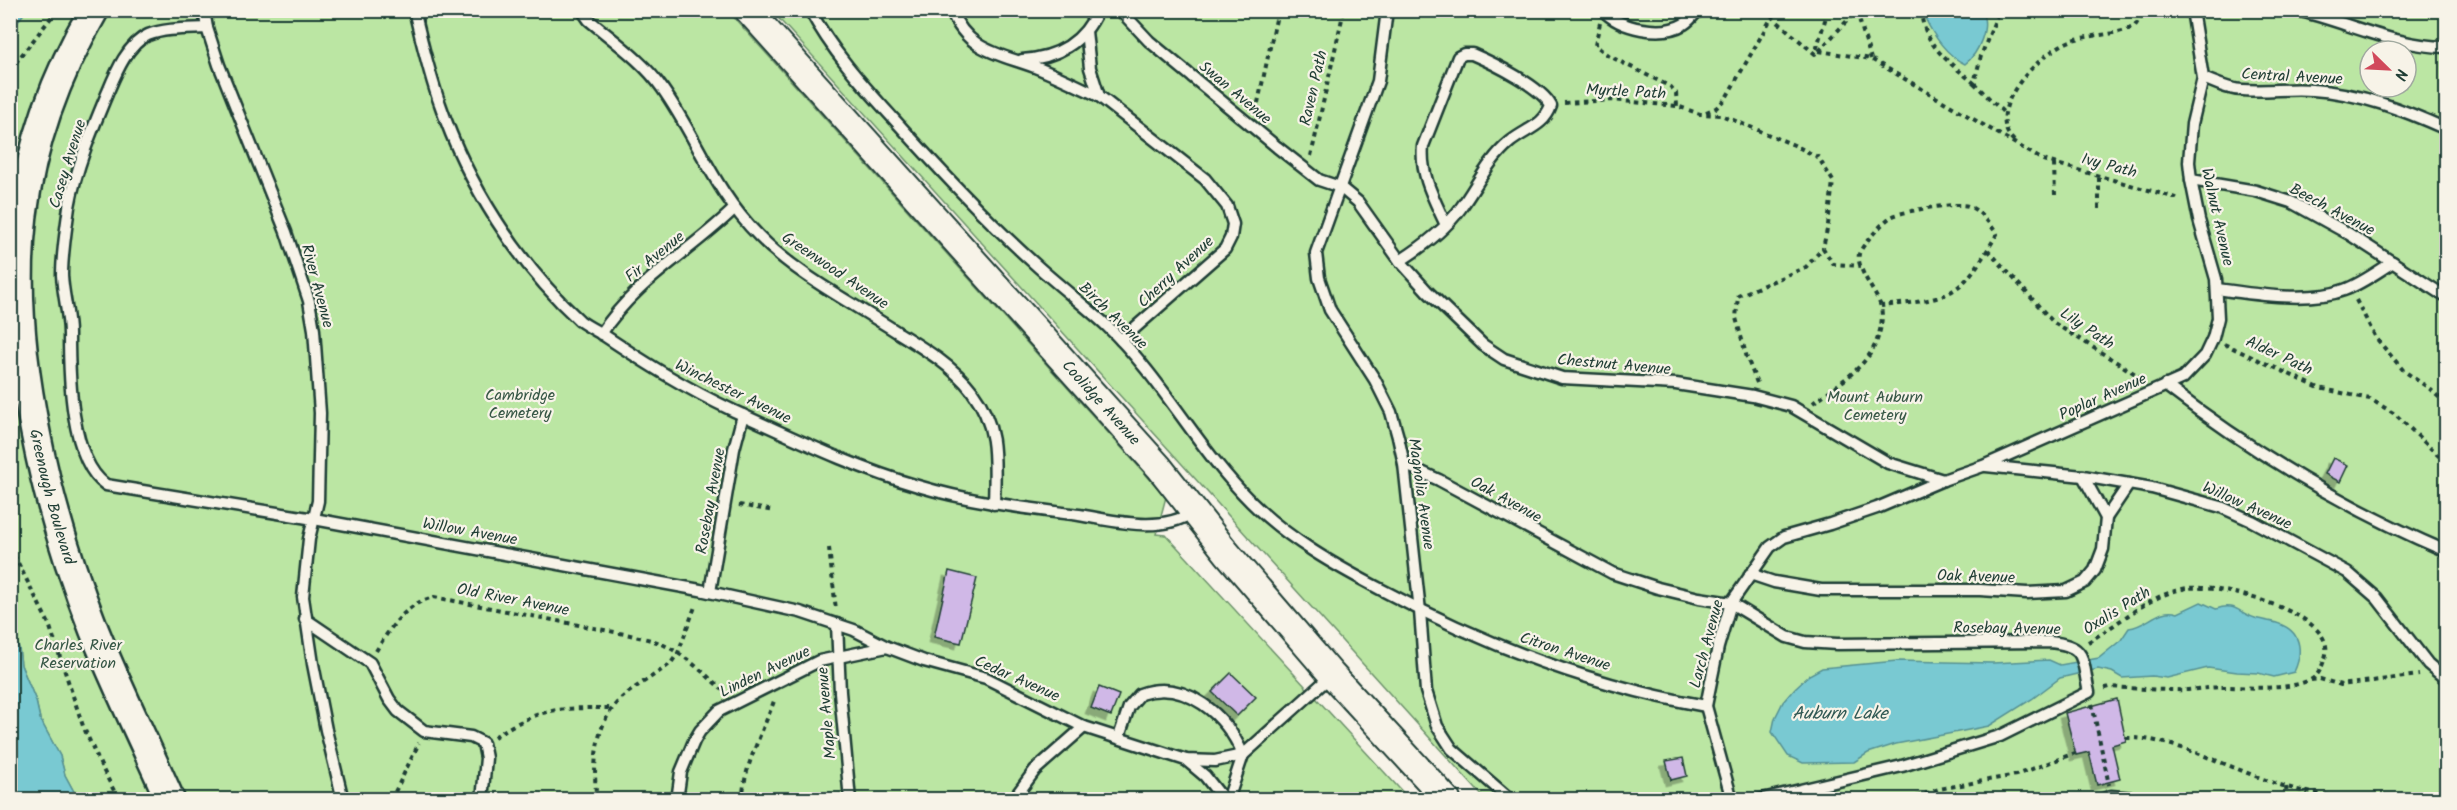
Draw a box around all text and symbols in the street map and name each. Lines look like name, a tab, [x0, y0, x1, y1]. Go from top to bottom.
north arrow	[2358, 39, 2418, 99]
street label: Raven Path	[1293, 48, 1335, 128]
street label: Swan Avenue	[1193, 55, 1277, 131]
street label: Central Avenue	[2241, 62, 2343, 92]
text: N	[2387, 65, 2414, 84]
street label: Myrtle Path	[1585, 77, 1667, 107]
street label: Casey Avenue	[43, 116, 93, 212]
street label: Ivy Path	[2078, 147, 2140, 185]
street label: Walnut Avenue	[2194, 166, 2240, 268]
street label: Beech Avenue	[2285, 177, 2379, 243]
street label: Fir Avenue	[620, 225, 690, 289]
street label: Greenwood Avenue	[776, 226, 894, 316]
street label: Cherry Avenue	[1132, 230, 1220, 314]
street label: River Avenue	[294, 241, 340, 331]
street label: Birch Avenue	[1072, 276, 1154, 356]
street label: Lily Path	[2055, 301, 2119, 357]
street label: Alder Path	[2241, 330, 2317, 382]
street label: Chestnut Avenue	[1556, 348, 1672, 382]
street label: Winchester Avenue	[671, 353, 795, 431]
street label: Coolidge Avenue	[1056, 354, 1147, 451]
street label: Poplar Avenue	[2055, 366, 2151, 428]
park label: Cambridge Cemetery	[485, 383, 555, 426]
park label: Mount Auburn Cemetery	[1827, 385, 1923, 428]
street label: Greenough Boulevard	[23, 427, 82, 569]
street label: Magnolia Avenue	[1401, 437, 1441, 551]
street label: Rosebay Avenue	[689, 446, 733, 556]
street label: Oak Avenue	[1466, 470, 1546, 530]
street label: Willow Avenue	[2198, 475, 2296, 537]
street label: Willow Avenue	[421, 511, 519, 553]
street label: Oak Avenue	[1936, 563, 2016, 591]
street label: Old River Avenue	[455, 577, 571, 623]
street label: Oxalis Path	[2078, 580, 2156, 642]
street label: Larch Avenue	[1683, 597, 1731, 691]
street label: Rosebay Avenue	[1953, 616, 2061, 642]
street label: Citron Avenue	[1516, 626, 1614, 678]
park label: Charles River Reservation	[34, 633, 124, 676]
street label: Linden Avenue	[715, 639, 815, 705]
street label: Cedar Avenue	[970, 649, 1064, 709]
street label: Maple Avenue	[811, 666, 843, 760]
water label: Auburn Lake	[1792, 700, 1890, 729]

